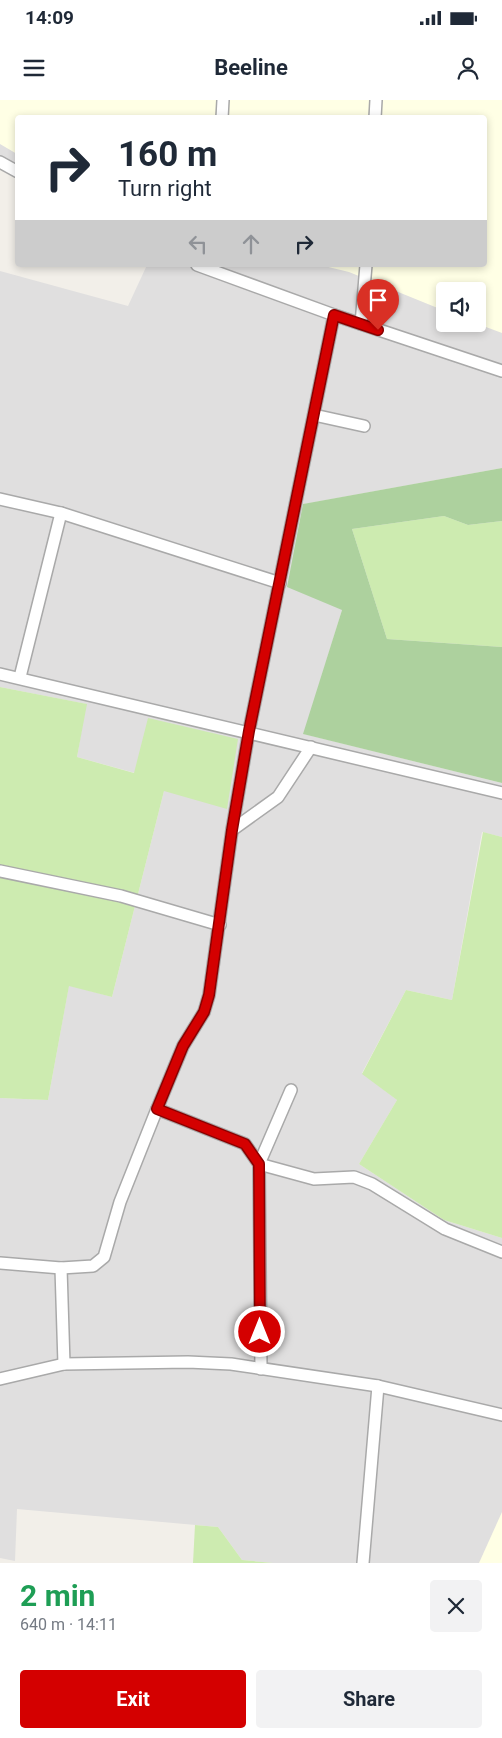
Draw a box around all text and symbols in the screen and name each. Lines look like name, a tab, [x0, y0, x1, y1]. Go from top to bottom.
text: 14:09	[25, 6, 74, 29]
icon: menu	[20, 54, 48, 82]
icon: person	[454, 54, 482, 82]
text: Beeline	[214, 55, 288, 80]
text: 160 m	[118, 134, 217, 175]
icon: right	[35, 135, 100, 200]
text: Turn right	[118, 176, 212, 201]
icon: left	[184, 230, 212, 258]
icon: ahead	[237, 230, 265, 258]
icon: right	[290, 230, 318, 258]
pin	[357, 279, 399, 330]
map controls	[436, 282, 486, 332]
button: sound	[436, 282, 486, 332]
icon: arrive	[364, 286, 392, 314]
position arrow	[233, 1305, 285, 1357]
text: 2 min	[20, 1578, 95, 1613]
button: close	[430, 1580, 482, 1632]
text: 640 m · 14:11	[20, 1615, 117, 1634]
button: Exit	[20, 1670, 246, 1728]
button: Share	[256, 1670, 482, 1728]

